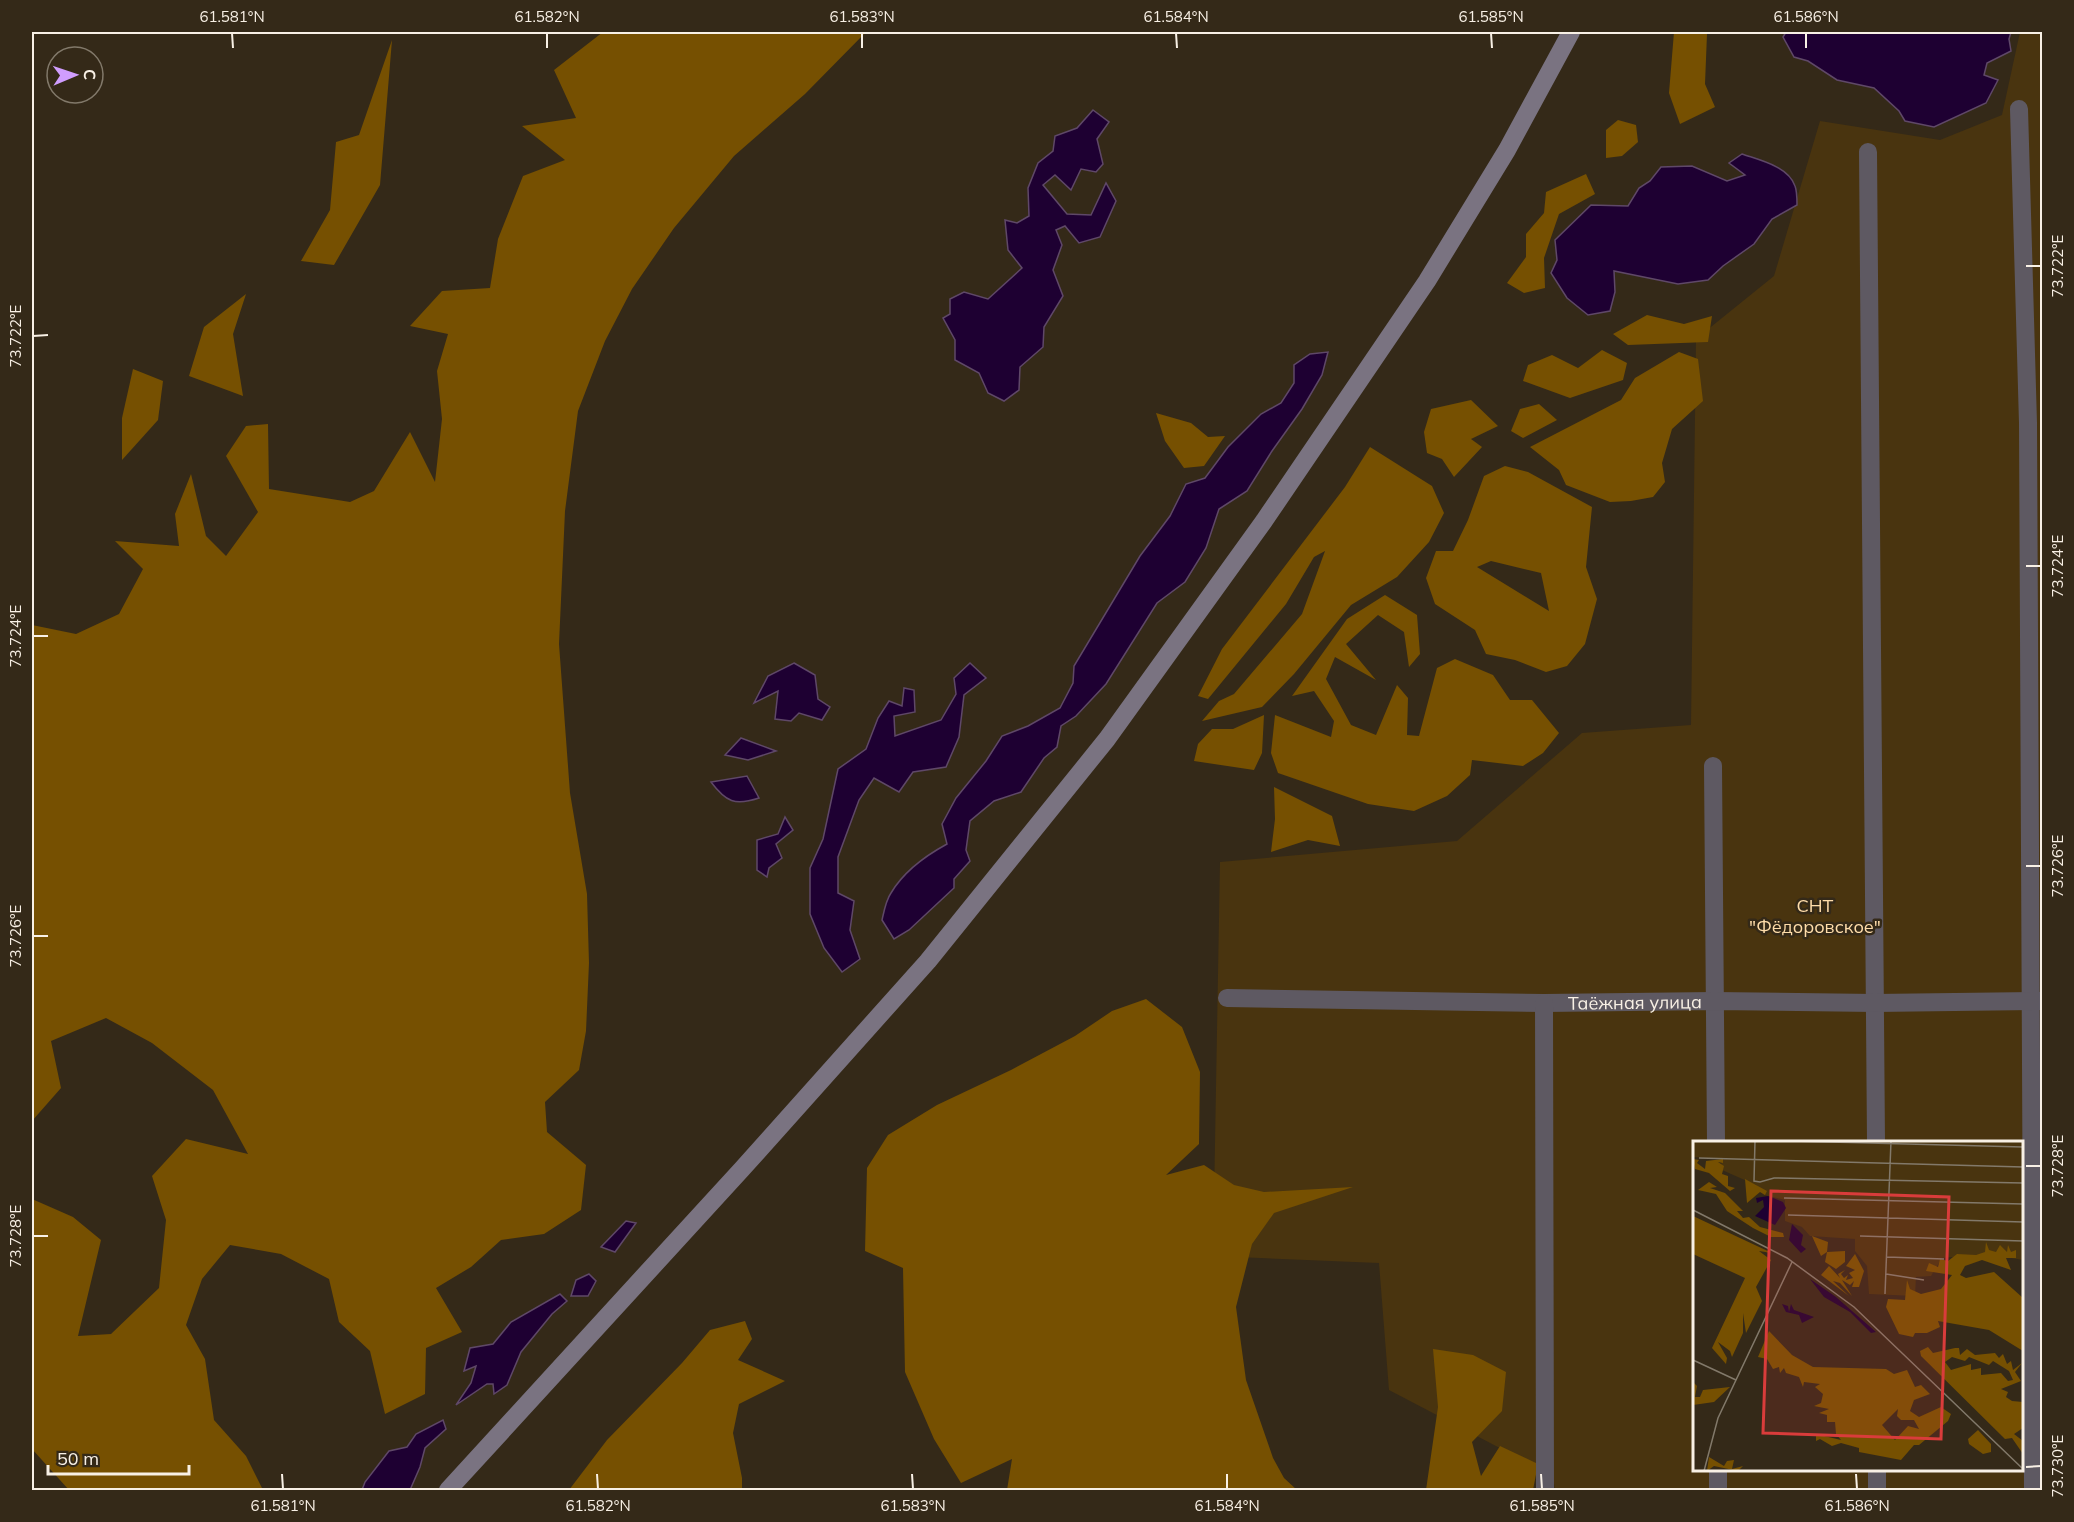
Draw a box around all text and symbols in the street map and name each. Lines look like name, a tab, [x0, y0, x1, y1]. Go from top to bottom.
text: 61.581°N	[199, 7, 265, 26]
text: 61.582°N	[514, 7, 580, 26]
text: 61.583°N	[829, 7, 895, 26]
text: 61.584°N	[1143, 7, 1209, 26]
text: 61.585°N	[1458, 7, 1524, 26]
text: 61.586°N	[1773, 7, 1839, 26]
north arrow	[45, 45, 105, 105]
text: С	[80, 69, 100, 80]
text: 73.722°E	[2048, 234, 2067, 297]
text: 73.722°E	[6, 304, 25, 367]
text: 73.724°E	[2048, 534, 2067, 597]
text: 73.724°E	[6, 604, 25, 667]
text: 73.726°E	[2048, 834, 2067, 897]
park label: СНТ "Фёдоровское"	[1749, 894, 1881, 938]
text: 73.726°E	[6, 904, 25, 967]
street label: Таёжная улица	[1568, 990, 1702, 1014]
text: 73.728°E	[2048, 1134, 2067, 1197]
inset map	[1693, 1141, 2023, 1471]
text: 73.728°E	[6, 1204, 25, 1267]
text: 73.730°E	[2048, 1434, 2067, 1497]
scale bar	[48, 1438, 189, 1476]
text: 50 m	[57, 1447, 99, 1470]
text: 61.581°N	[250, 1496, 316, 1515]
text: 61.582°N	[565, 1496, 631, 1515]
text: 61.583°N	[880, 1496, 946, 1515]
text: 61.584°N	[1194, 1496, 1260, 1515]
text: 61.585°N	[1509, 1496, 1575, 1515]
text: 61.586°N	[1824, 1496, 1890, 1515]

